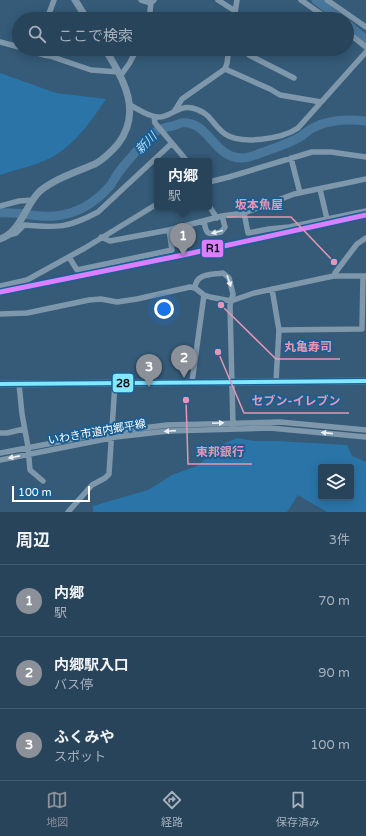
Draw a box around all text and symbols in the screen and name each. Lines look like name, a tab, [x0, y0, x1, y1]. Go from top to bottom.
search box	[12, 12, 354, 56]
icon: search	[26, 23, 48, 45]
text: ここで検索	[58, 27, 133, 45]
water label: 新川	[133, 128, 161, 157]
popup	[154, 158, 212, 210]
text: 内郷	[168, 167, 198, 185]
text: 駅	[168, 188, 181, 204]
callout: 坂本魚屋	[227, 193, 291, 217]
text: 坂本魚屋	[235, 198, 283, 212]
pin: 1	[170, 223, 196, 256]
one-way arrow	[210, 230, 223, 236]
line badge: R1	[201, 239, 224, 258]
text: R1	[206, 242, 220, 255]
one-way arrow	[226, 276, 232, 288]
your location	[154, 299, 174, 319]
callout: 丸亀寿司	[276, 335, 340, 359]
text: 丸亀寿司	[284, 340, 332, 354]
pin: 2	[171, 345, 197, 378]
pin: 3	[136, 354, 162, 387]
line badge: 28	[112, 373, 134, 393]
text: 28	[116, 377, 130, 390]
callout: セブン-イレブン	[244, 389, 349, 413]
text: セブン-イレブン	[252, 394, 340, 408]
street label: いわき市道内郷平線	[47, 417, 147, 447]
one-way arrow	[212, 420, 225, 426]
one-way arrow	[164, 428, 176, 434]
one-way arrow	[321, 430, 333, 436]
callout: 東邦銀行	[188, 440, 252, 464]
text: 東邦銀行	[196, 445, 244, 459]
one-way arrow	[8, 454, 20, 460]
map controls	[318, 464, 354, 500]
button: layers	[318, 464, 354, 500]
scale bar	[12, 484, 90, 503]
text: 100 m	[18, 486, 52, 499]
text: 周辺	[16, 530, 50, 551]
text: 3件	[329, 532, 350, 548]
text: 内郷	[54, 584, 84, 602]
text: 1	[25, 593, 33, 609]
text: 70 m	[318, 593, 350, 609]
text: 駅	[54, 605, 67, 621]
text: 内郷駅入口	[54, 656, 129, 674]
text: 2	[25, 665, 33, 681]
text: 90 m	[318, 665, 350, 681]
text: バス停	[54, 677, 93, 693]
text: ふくみや	[54, 728, 115, 746]
text: 3	[25, 737, 33, 753]
text: 100 m	[310, 737, 350, 753]
text: スポット	[54, 749, 106, 765]
tab: 地図	[46, 789, 68, 829]
tab: 経路	[161, 789, 183, 829]
tab: 保存済み	[276, 789, 320, 829]

